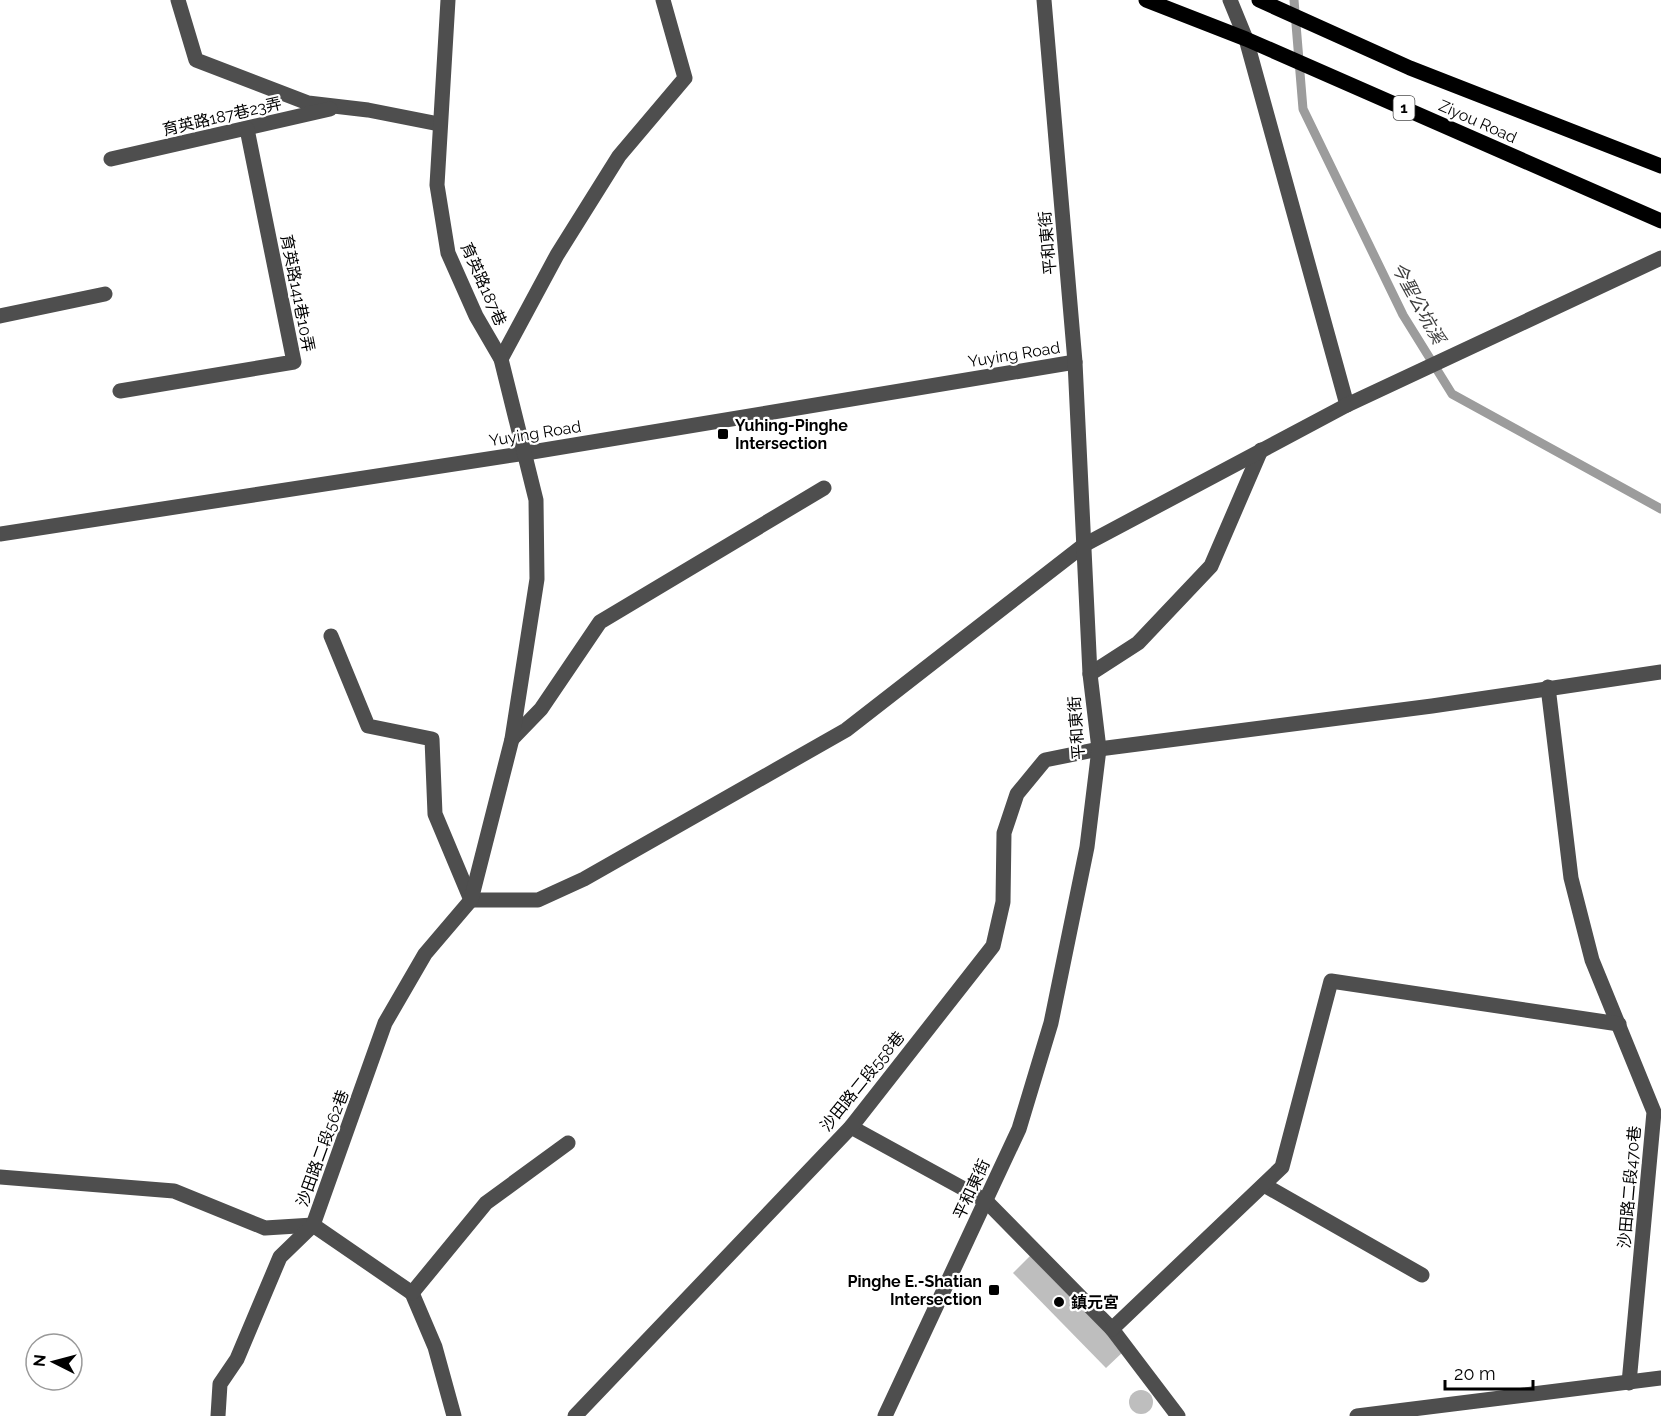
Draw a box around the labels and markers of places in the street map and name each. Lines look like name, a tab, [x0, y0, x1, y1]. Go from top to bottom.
place label: Yuhing-Pinghe Intersection	[735, 416, 848, 453]
marker: Yuhing-Pinghe Intersection	[716, 427, 730, 441]
place label: Pinghe E.-Shatian Intersection	[848, 1272, 982, 1309]
marker: Pinghe E.-Shatian Intersection	[987, 1283, 1001, 1297]
place label: 鎮元宮	[1071, 1293, 1119, 1312]
marker: 鎮元宮	[1052, 1295, 1066, 1309]

